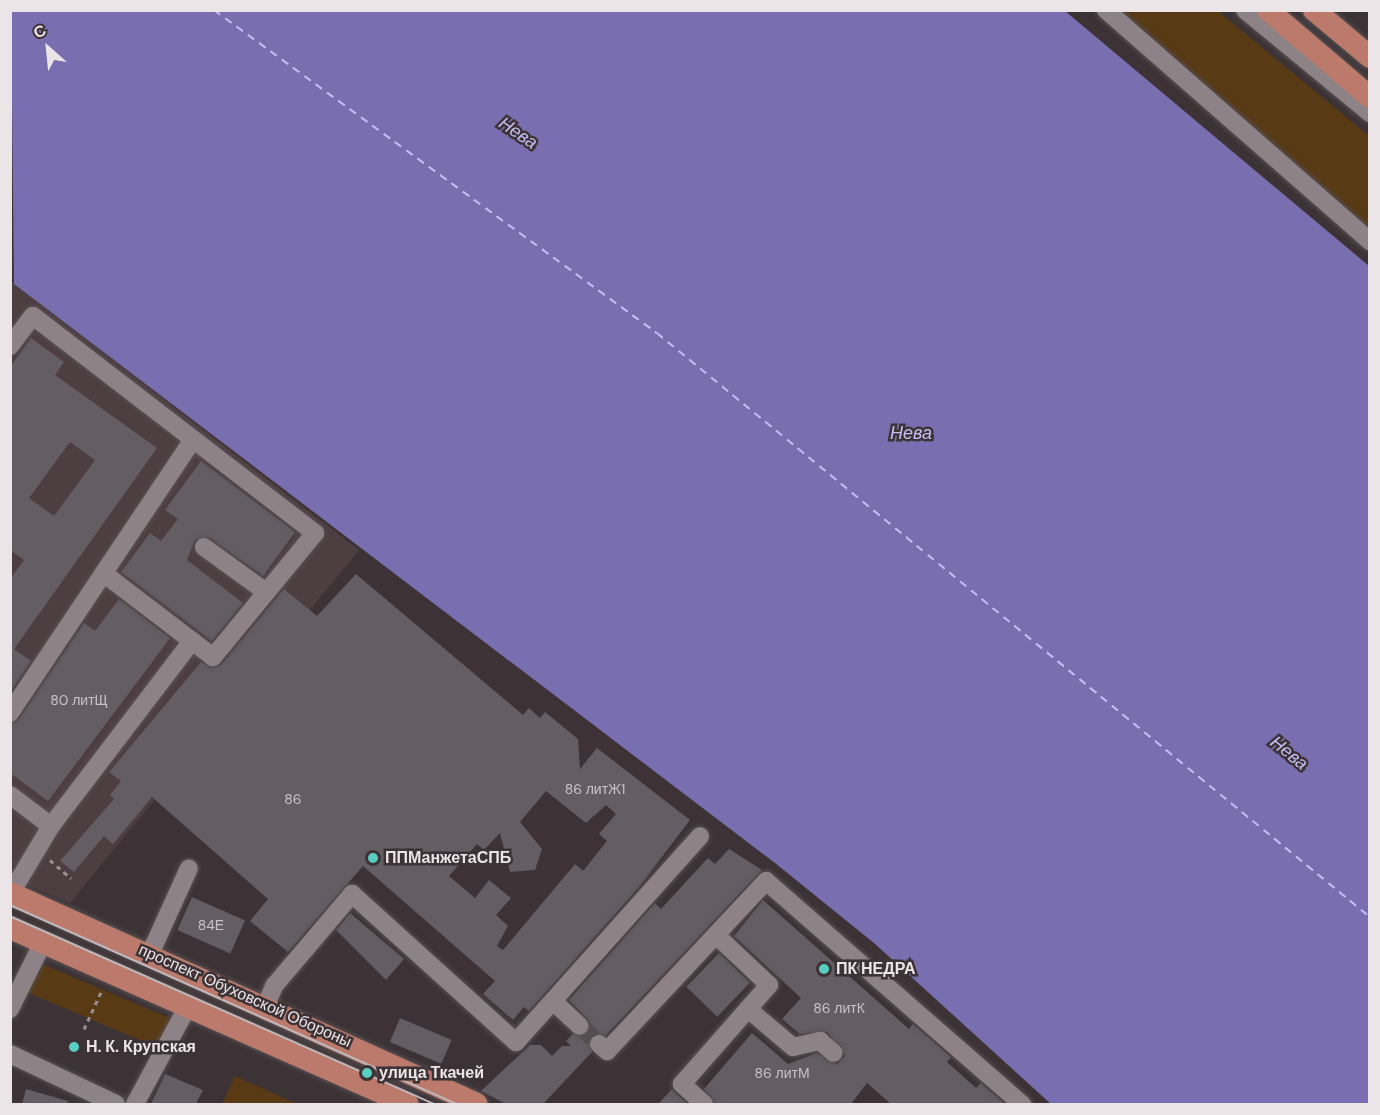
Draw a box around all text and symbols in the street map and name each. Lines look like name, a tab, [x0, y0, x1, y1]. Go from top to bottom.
north arrow	[18, 18, 78, 78]
text: С	[30, 20, 50, 43]
water label: Нева	[495, 112, 541, 154]
water label: Нева	[890, 422, 932, 444]
house number: 80 литЩ	[50, 692, 108, 708]
water label: Нева	[1266, 731, 1312, 775]
house number: 86 литЖ1	[565, 781, 625, 797]
house number: 86	[284, 791, 302, 807]
place label: ППМанжетаСПБ	[385, 848, 511, 868]
marker: ППМанжетаСПБ	[366, 851, 380, 865]
house number: 84Е	[198, 917, 224, 933]
street label: проспект Обуховской Обороны	[136, 940, 354, 1052]
place label: ПК НЕДРА	[836, 959, 915, 979]
marker: ПК НЕДРА	[817, 962, 831, 976]
house number: 86 литК	[813, 1000, 865, 1016]
place label: Н. К. Крупская	[86, 1037, 196, 1057]
marker: Н. К. Крупская	[67, 1040, 81, 1054]
place label: улица Ткачей	[379, 1063, 484, 1083]
house number: 86 литМ	[754, 1065, 810, 1081]
marker: улица Ткачей	[360, 1066, 374, 1080]

